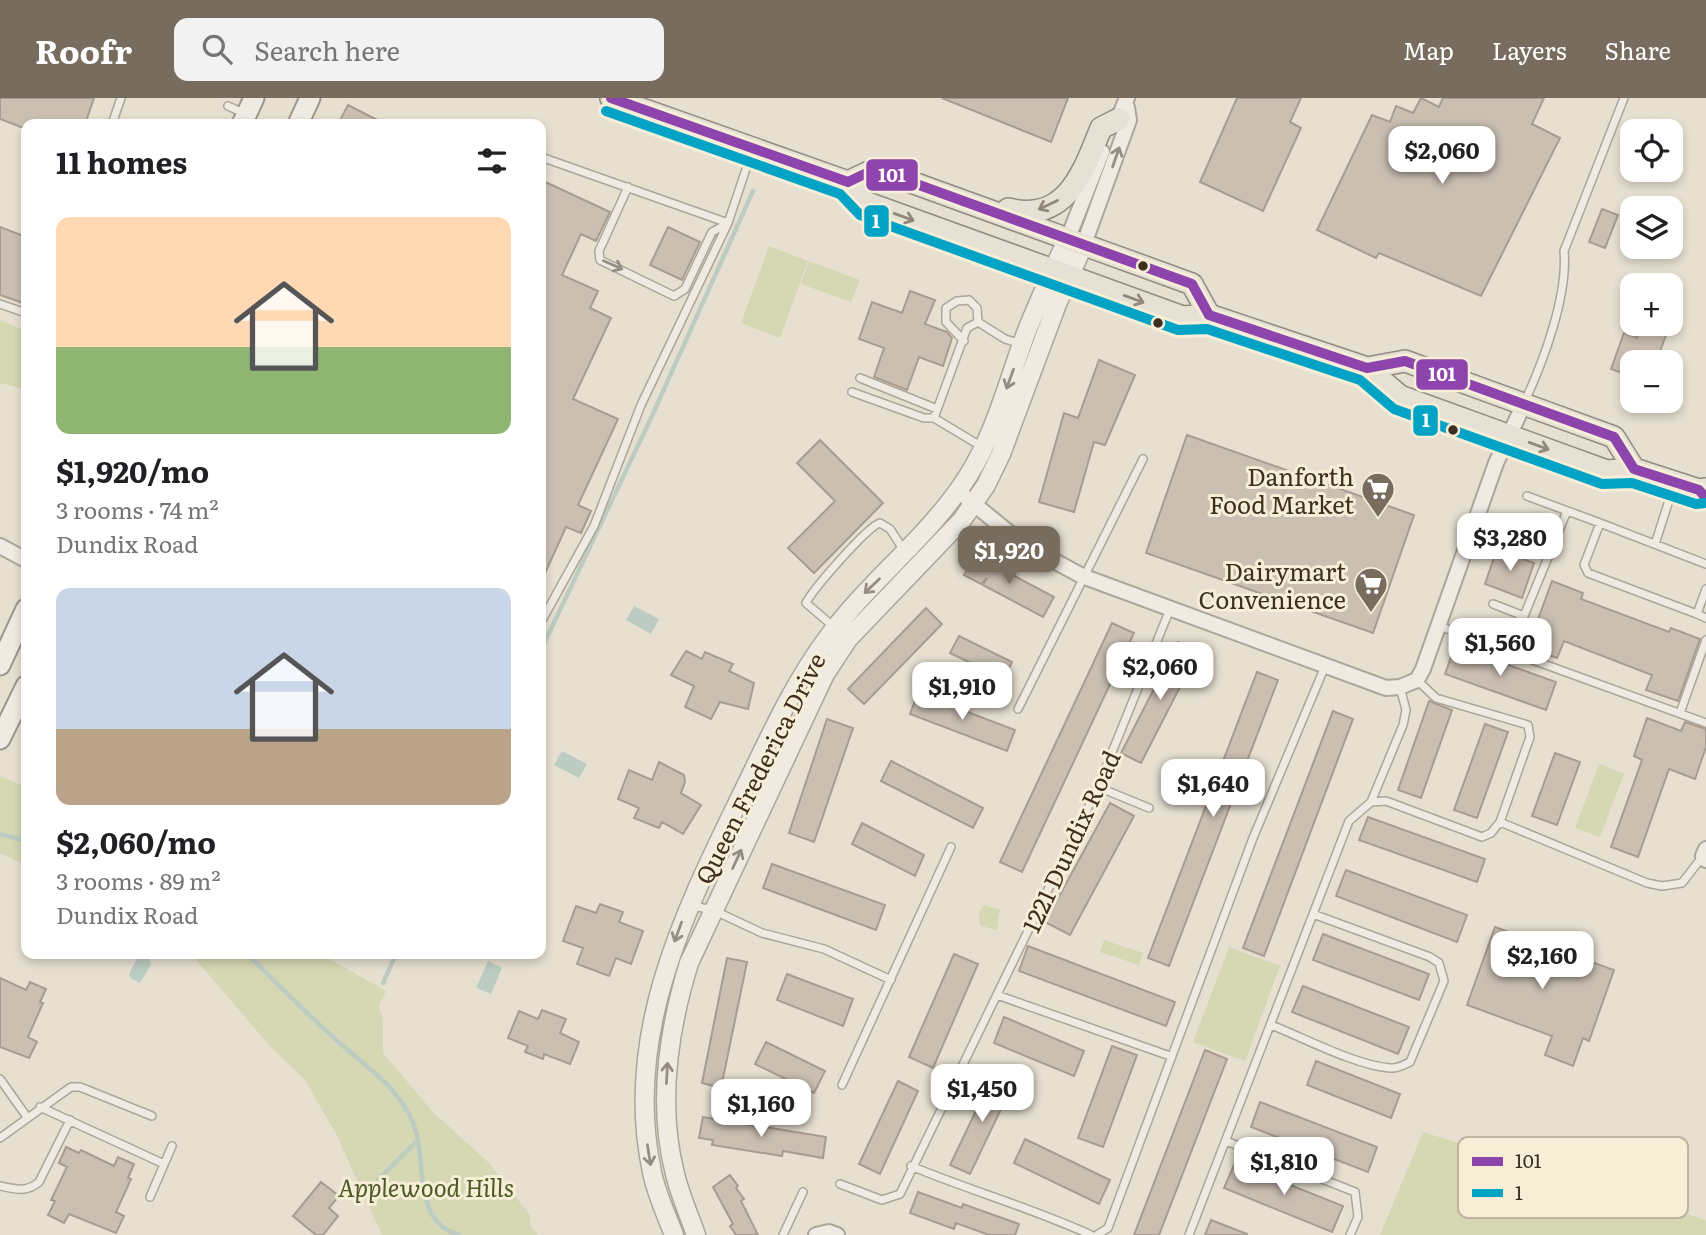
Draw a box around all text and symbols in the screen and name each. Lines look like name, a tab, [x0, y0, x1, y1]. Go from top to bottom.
search box	[174, 18, 664, 81]
text: Roofr	[35, 25, 132, 74]
icon: search	[198, 30, 236, 68]
text: Search here	[254, 30, 400, 69]
text: Map	[1403, 32, 1454, 67]
text: Layers	[1492, 32, 1566, 67]
text: Share	[1604, 32, 1671, 67]
map controls	[1620, 119, 1683, 413]
button: locate	[1620, 119, 1683, 182]
pin: $2,060	[1385, 126, 1499, 186]
text: $2,060	[1404, 132, 1480, 166]
text: 11 homes	[56, 139, 187, 183]
icon: filters	[473, 142, 511, 180]
one-way arrow	[1111, 147, 1123, 169]
line badge: 101	[865, 158, 919, 192]
text: 101	[878, 160, 906, 188]
button: layers	[1620, 196, 1683, 259]
one-way arrow	[1038, 199, 1059, 212]
line badge: 1	[863, 204, 890, 238]
text: 1	[872, 206, 880, 234]
one-way arrow	[893, 211, 915, 224]
one-way arrow	[602, 259, 623, 272]
unlabelled marker	[1136, 259, 1150, 273]
icon: home	[221, 263, 347, 389]
button: +	[1620, 273, 1683, 336]
one-way arrow	[1122, 294, 1144, 306]
unlabelled marker	[1151, 316, 1165, 330]
button: −	[1620, 350, 1683, 413]
line badge: 101	[1415, 358, 1469, 391]
text: 101	[1428, 359, 1456, 387]
one-way arrow	[1003, 368, 1015, 390]
line badge: 1	[1412, 404, 1439, 437]
text: 1	[1422, 405, 1430, 433]
unlabelled marker	[1446, 423, 1460, 437]
one-way arrow	[1528, 441, 1550, 453]
text: $1,920/mo	[56, 448, 209, 492]
place label: Danforth Food Market	[1209, 458, 1354, 521]
supermarket icon: Danforth Food Market	[1359, 470, 1397, 519]
text: 3 rooms · 74 m²	[56, 492, 219, 526]
pin: $3,280	[1453, 514, 1567, 573]
text: $3,280	[1473, 519, 1547, 553]
text: Dundix Road	[56, 526, 198, 560]
pin: $1,920	[952, 526, 1066, 586]
text: $1,920	[974, 532, 1044, 566]
place label: Dairymart Convenience	[1198, 553, 1346, 616]
supermarket icon: Dairymart Convenience	[1352, 565, 1390, 614]
one-way arrow	[863, 577, 880, 594]
pin: $1,560	[1443, 618, 1557, 678]
text: $1,560	[1465, 624, 1535, 658]
icon: home	[221, 634, 347, 760]
pin: $2,060	[1103, 642, 1217, 702]
street label: Queen Frederica Drive	[685, 646, 833, 890]
text: $2,060	[1122, 648, 1198, 682]
pin: $1,910	[905, 662, 1019, 722]
text: $1,910	[928, 668, 996, 702]
street label: 1221 Dundix Road	[1012, 744, 1128, 938]
pin: $1,640	[1156, 760, 1270, 819]
text: $1,640	[1177, 765, 1249, 799]
text: $2,060/mo	[56, 819, 216, 863]
one-way arrow	[731, 849, 744, 870]
text: 3 rooms · 89 m²	[56, 863, 221, 897]
text: Dundix Road	[56, 897, 198, 931]
one-way arrow	[671, 921, 684, 943]
pin: $2,160	[1485, 932, 1599, 991]
text: $2,160	[1507, 937, 1577, 971]
one-way arrow	[661, 1062, 674, 1085]
pin: $1,450	[925, 1065, 1039, 1124]
text: $1,450	[947, 1070, 1017, 1104]
pin: $1,160	[704, 1080, 818, 1139]
text: $1,160	[727, 1085, 795, 1119]
legend	[1458, 1137, 1688, 1218]
pin: $1,810	[1227, 1138, 1341, 1197]
one-way arrow	[643, 1143, 656, 1166]
text: $1,810	[1250, 1143, 1318, 1177]
text: 101	[1515, 1146, 1542, 1174]
park label: Applewood Hills	[338, 1169, 514, 1204]
text: 1	[1515, 1178, 1523, 1206]

